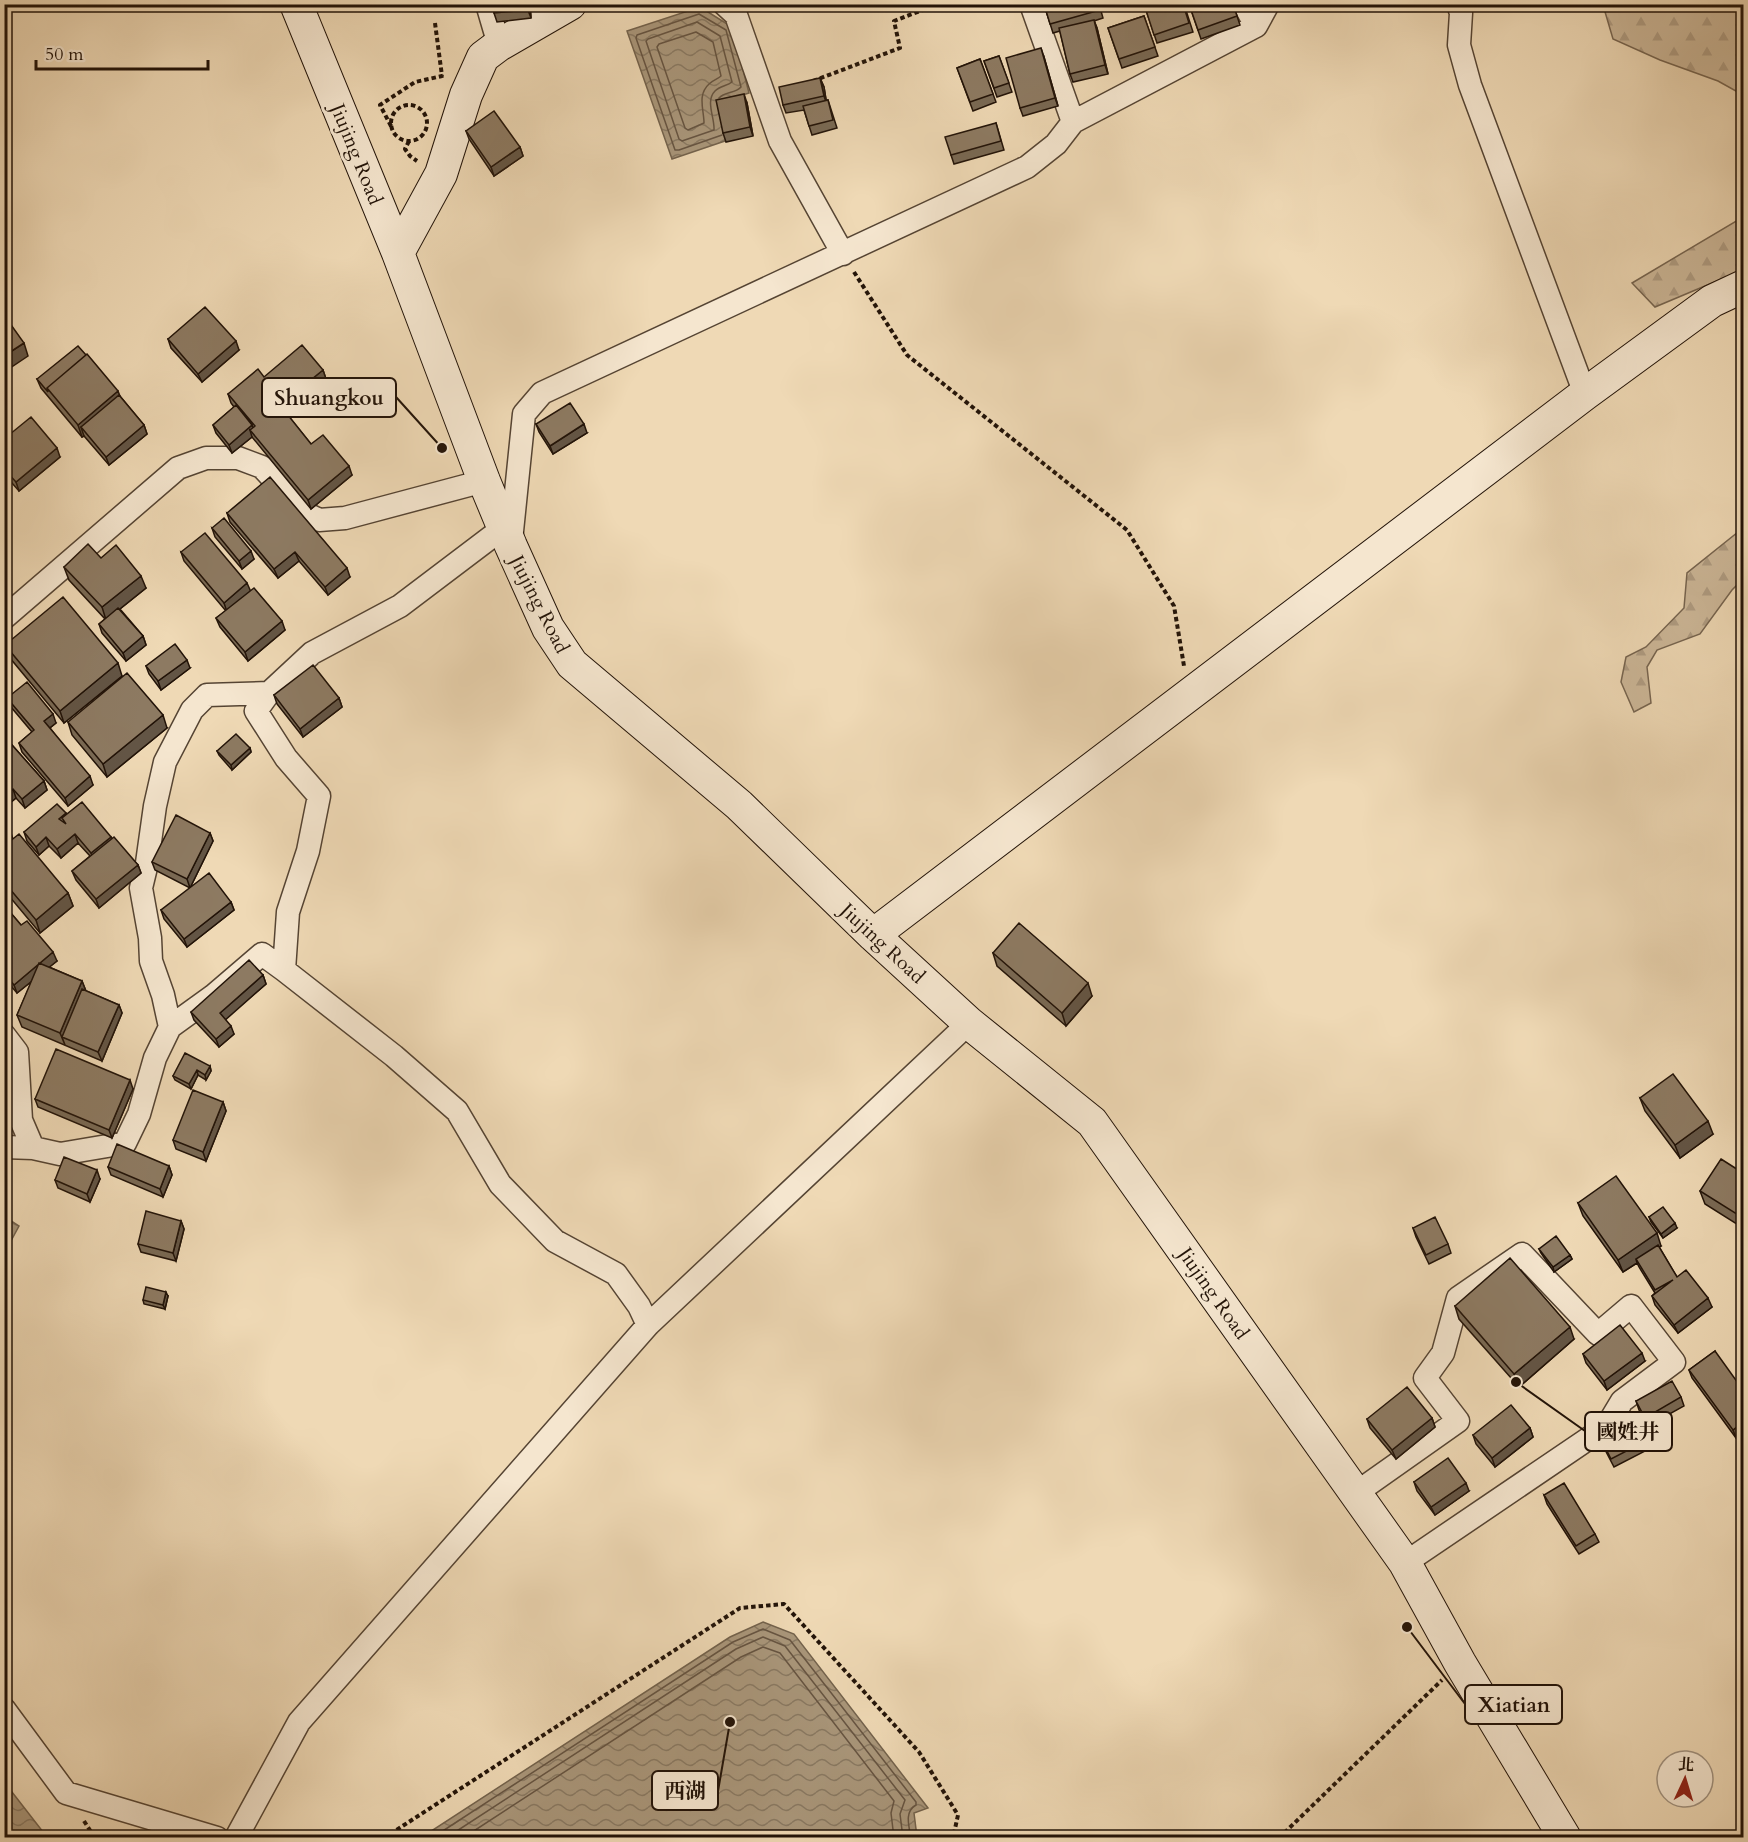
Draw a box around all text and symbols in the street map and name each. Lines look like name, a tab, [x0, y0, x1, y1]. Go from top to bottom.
scale bar	[36, 33, 208, 71]
text: 50 m	[45, 42, 84, 67]
street label: Jiujing Road	[323, 97, 389, 209]
callout: Shuangkou	[262, 378, 396, 417]
text: Shuangkou	[274, 384, 384, 413]
street label: Jiujing Road	[502, 548, 576, 658]
street label: Jiujing Road	[832, 895, 931, 990]
street label: Jiujing Road	[1170, 1239, 1255, 1345]
callout: 國姓井	[1585, 1412, 1672, 1451]
text: 國姓井	[1597, 1418, 1660, 1447]
callout: Xiatian	[1465, 1685, 1562, 1724]
text: Xiatian	[1478, 1691, 1551, 1720]
north arrow	[1655, 1749, 1715, 1809]
text: 北	[1677, 1754, 1695, 1777]
callout: 西湖	[652, 1771, 718, 1810]
text: 西湖	[664, 1777, 706, 1806]

